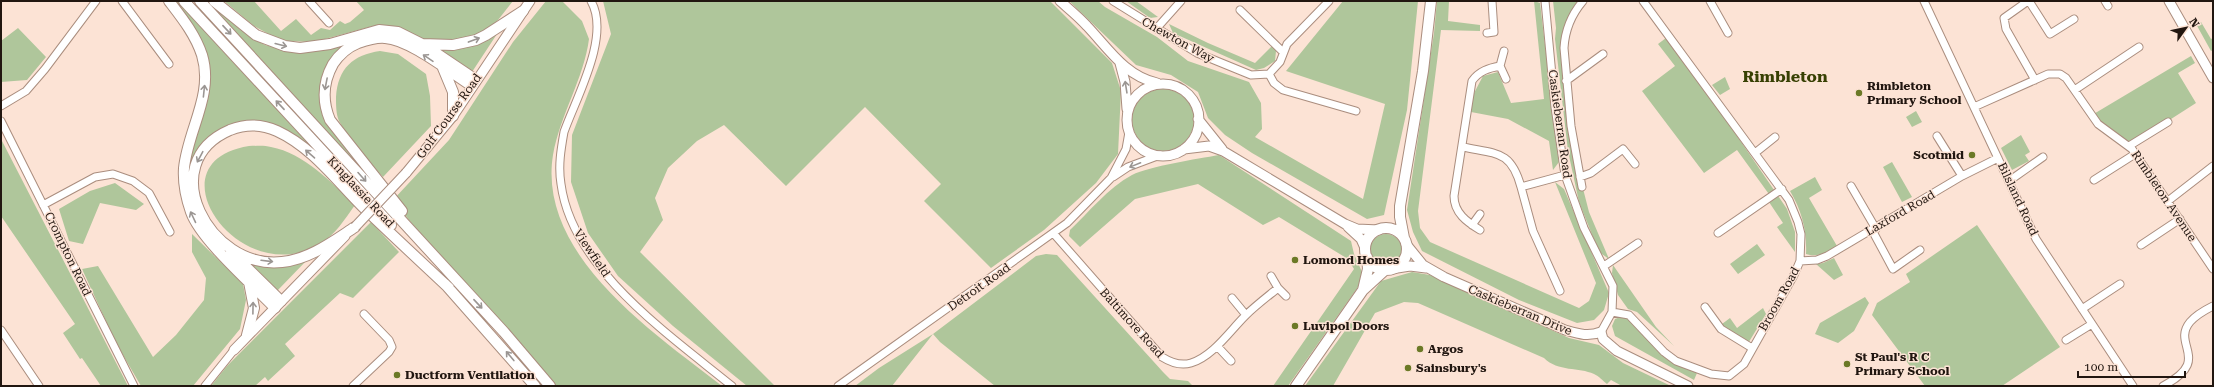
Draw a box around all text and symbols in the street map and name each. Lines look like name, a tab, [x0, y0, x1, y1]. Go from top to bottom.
north arrow	[2166, 8, 2206, 48]
street label: Chewton Way	[1139, 14, 1217, 66]
text: N	[2186, 16, 2202, 30]
one-way arrow	[222, 24, 231, 35]
one-way arrow	[467, 36, 479, 44]
one-way arrow	[274, 42, 287, 49]
one-way arrow	[422, 54, 433, 62]
district label: Rimbleton	[1742, 67, 1828, 86]
street label: Caskieberran Road	[1545, 69, 1575, 180]
street label: Golf Course Road	[413, 71, 485, 161]
one-way arrow	[322, 78, 330, 91]
place label: Rimbleton Primary School	[1867, 79, 1962, 107]
one-way arrow	[1121, 81, 1129, 94]
one-way arrow	[200, 85, 208, 98]
marker: Rimbleton Primary School	[1854, 88, 1864, 98]
one-way arrow	[276, 100, 285, 110]
place label: Scotmid	[1913, 148, 1964, 162]
street label: Rimbleton Avenue	[2128, 148, 2200, 244]
one-way arrow	[305, 149, 315, 158]
marker: Scotmid	[1967, 150, 1977, 160]
one-way arrow	[196, 151, 204, 163]
street label: Kinglassie Road	[325, 154, 398, 230]
street label: Bilsland Road	[1995, 160, 2041, 238]
one-way arrow	[1129, 161, 1141, 169]
one-way arrow	[357, 171, 366, 181]
street label: Laxford Road	[1863, 187, 1938, 239]
street label: Crompton Road	[42, 210, 95, 299]
one-way arrow	[189, 211, 196, 223]
street label: Viewfield	[571, 226, 613, 280]
place label: Lomond Homes	[1303, 253, 1399, 267]
marker: Lomond Homes	[1290, 255, 1300, 265]
one-way arrow	[260, 257, 273, 265]
street label: Detroit Road	[945, 260, 1013, 314]
street label: Broom Road	[1756, 264, 1802, 333]
street label: Caskieberran Drive	[1466, 282, 1574, 338]
street label: Baltimore Road	[1097, 285, 1167, 361]
one-way arrow	[474, 298, 483, 309]
one-way arrow	[250, 302, 257, 315]
place label: Luvipol Doors	[1303, 319, 1389, 333]
marker: Luvipol Doors	[1290, 321, 1300, 331]
place label: Argos	[1428, 342, 1463, 356]
marker: Argos	[1415, 344, 1425, 354]
one-way arrow	[505, 350, 514, 361]
place label: St Paul's R C Primary School	[1855, 350, 1950, 378]
scale bar	[2078, 353, 2185, 379]
marker: St Paul's R C Primary School	[1842, 359, 1852, 369]
text: 100 m	[2084, 360, 2118, 374]
place label: Sainsbury's	[1416, 361, 1487, 375]
marker: Sainsbury's	[1403, 363, 1413, 373]
place label: Ductform Ventilation	[405, 368, 535, 382]
marker: Ductform Ventilation	[392, 370, 402, 380]

